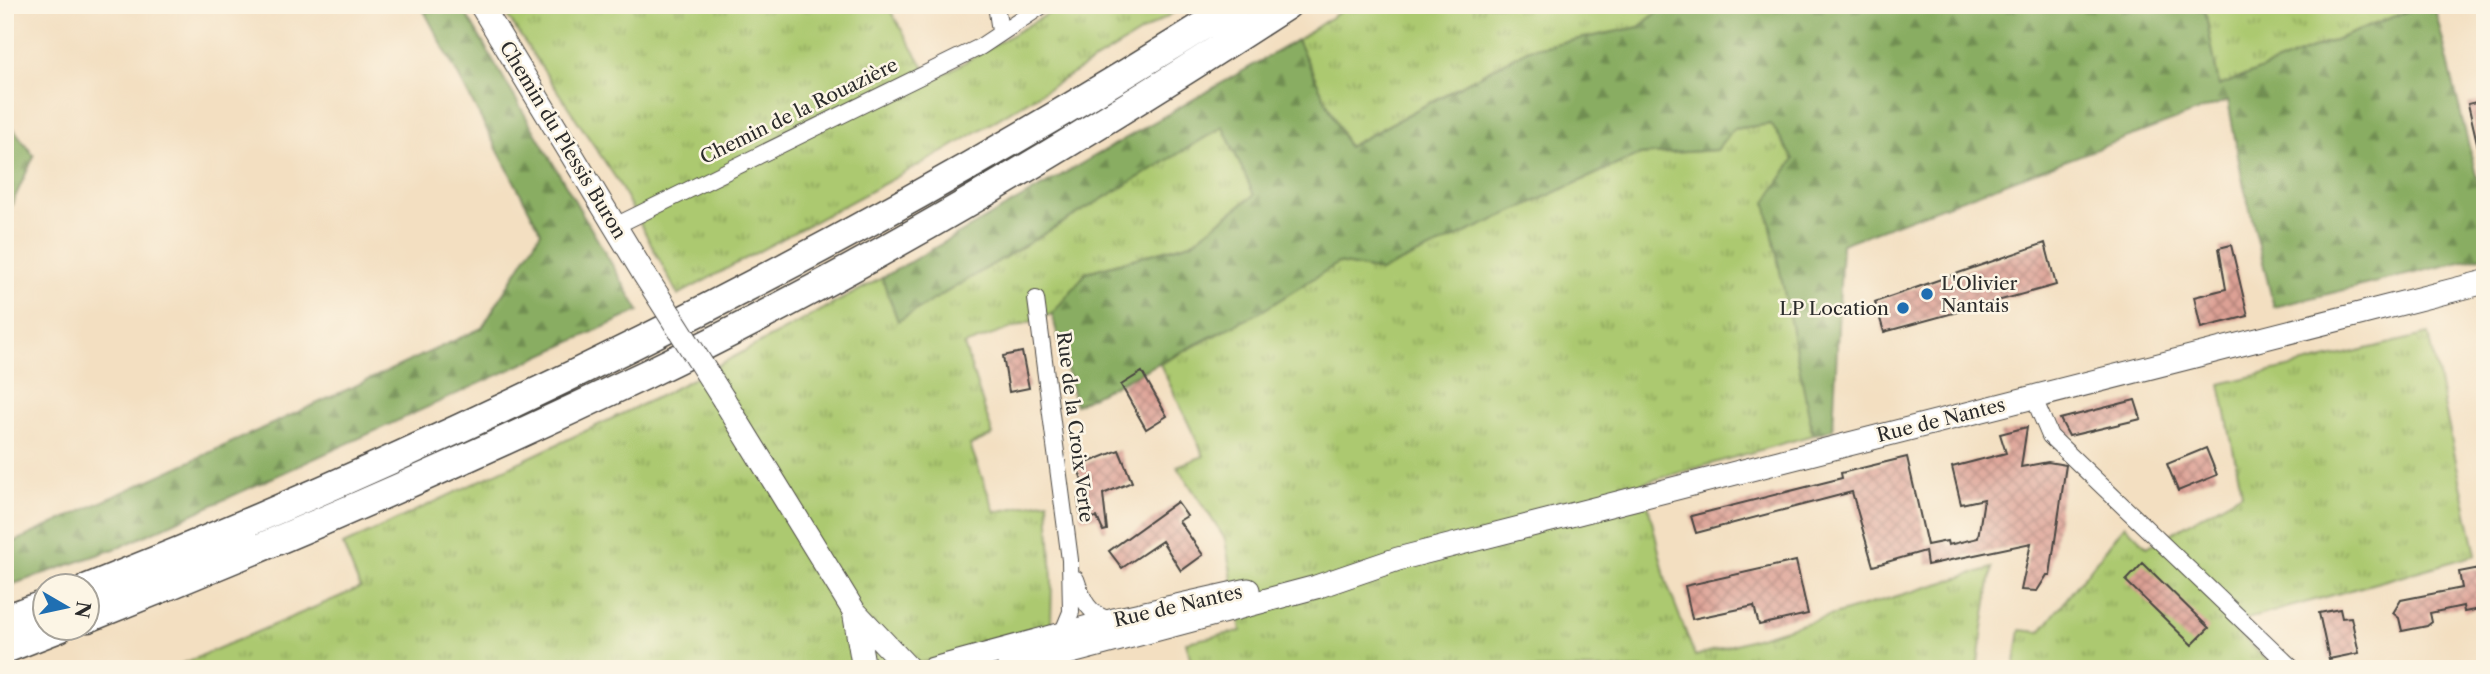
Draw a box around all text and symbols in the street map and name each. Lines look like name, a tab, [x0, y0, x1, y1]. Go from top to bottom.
street label: Chemin du Plessis Buron	[495, 37, 631, 243]
street label: Chemin de la Rouazière	[696, 53, 902, 169]
place label: L'Olivier Nantais	[1941, 272, 2018, 317]
marker: L'Olivier Nantais	[1919, 286, 1935, 302]
place label: LP Location	[1779, 297, 1889, 320]
marker: LP Location	[1895, 300, 1911, 316]
street label: Rue de la Croix Verte	[1052, 330, 1098, 524]
street label: Rue de Nantes	[1874, 393, 2008, 447]
north arrow	[32, 572, 102, 642]
street label: Rue de Nantes	[1111, 580, 1245, 632]
text: N	[70, 600, 95, 620]

